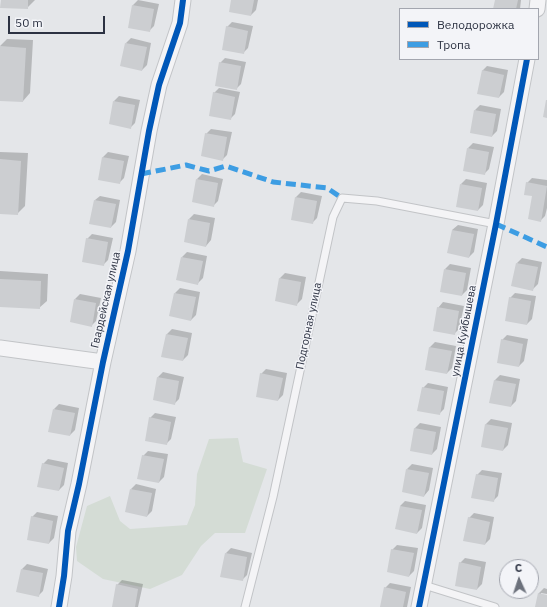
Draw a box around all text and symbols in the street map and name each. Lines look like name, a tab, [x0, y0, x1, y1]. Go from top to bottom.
scale bar	[10, 8, 107, 34]
legend	[399, 8, 539, 60]
text: 50 m	[15, 15, 43, 30]
text: Велодорожка	[437, 17, 514, 32]
text: Тропа	[437, 37, 470, 52]
street label: Гвардейская улица	[88, 251, 124, 349]
street label: Подгорная улица	[293, 281, 325, 371]
street label: улица Куйбышева	[449, 284, 479, 378]
north arrow	[499, 559, 539, 599]
text: С	[514, 561, 522, 575]

